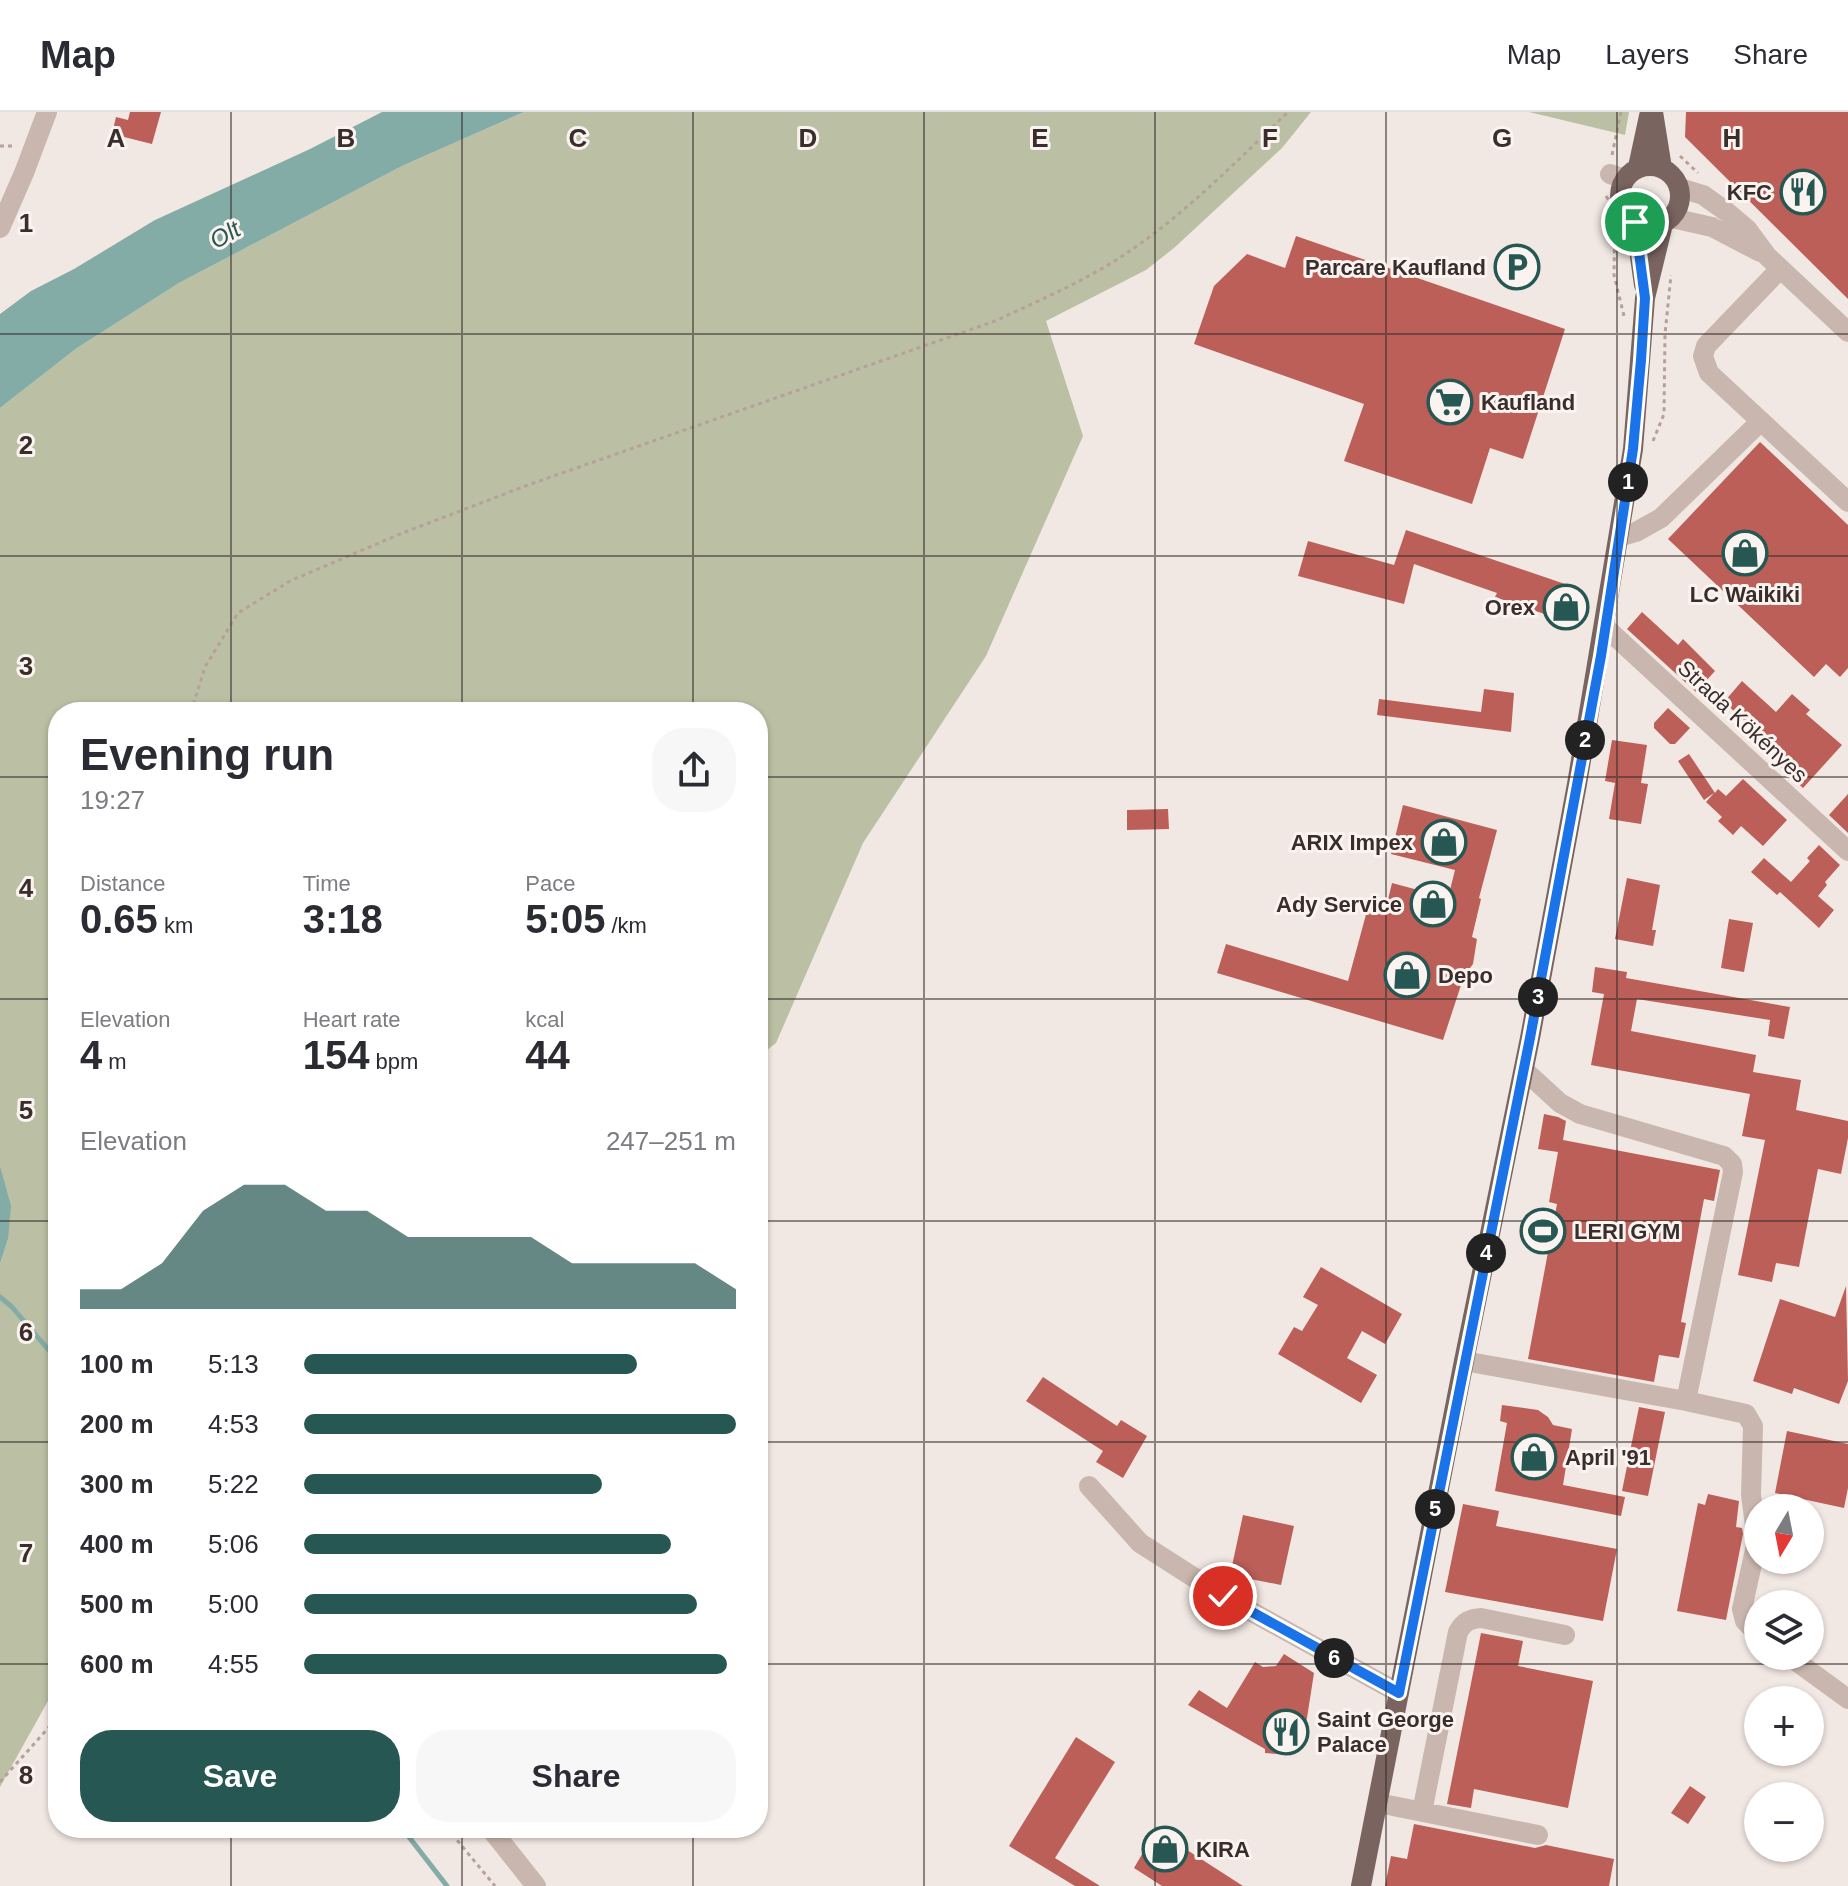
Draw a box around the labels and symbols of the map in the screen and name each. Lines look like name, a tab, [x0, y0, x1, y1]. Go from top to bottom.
text: A	[107, 123, 126, 153]
text: B	[337, 123, 355, 153]
text: C	[569, 123, 588, 153]
text: D	[799, 123, 817, 153]
text: E	[1031, 123, 1049, 153]
text: F	[1262, 123, 1278, 153]
text: G	[1492, 123, 1512, 153]
text: H	[1723, 123, 1741, 153]
restaurant icon: KFC	[1779, 168, 1827, 216]
place label: KFC	[1727, 180, 1772, 205]
pin	[1601, 188, 1669, 256]
text: 1	[19, 208, 33, 238]
water label: Olt	[205, 215, 246, 254]
parking icon: Parcare Kaufland	[1493, 243, 1541, 291]
place label: Parcare Kaufland	[1305, 255, 1486, 280]
supermarket icon: Kaufland	[1426, 378, 1474, 426]
place label: Kaufland	[1481, 390, 1575, 415]
text: 2	[19, 430, 33, 460]
pin: 1	[1608, 462, 1648, 502]
shop icon: LC Waikiki	[1721, 529, 1769, 577]
place label: LC Waikiki	[1690, 582, 1800, 607]
shop icon: Orex	[1542, 583, 1590, 631]
place label: Orex	[1485, 595, 1536, 620]
text: 3	[19, 651, 33, 681]
street label: Strada Kökényes	[1673, 655, 1812, 788]
pin: 2	[1565, 720, 1605, 760]
shop icon: ARIX Impex	[1420, 818, 1468, 866]
place label: ARIX Impex	[1291, 830, 1414, 855]
text: 4	[19, 873, 34, 903]
shop icon: Ady Service	[1409, 880, 1457, 928]
place label: Ady Service	[1276, 892, 1402, 917]
shop icon: Depo	[1383, 951, 1431, 999]
place label: Depo	[1438, 963, 1493, 988]
pin: 3	[1518, 977, 1558, 1017]
text: 5	[19, 1095, 33, 1125]
sports icon: LERI GYM	[1519, 1207, 1567, 1255]
place label: LERI GYM	[1574, 1219, 1680, 1244]
pin: 4	[1466, 1233, 1506, 1273]
text: 6	[19, 1317, 33, 1347]
shop icon: April '91	[1510, 1433, 1558, 1481]
place label: April '91	[1565, 1445, 1651, 1470]
pin: 5	[1415, 1489, 1455, 1529]
north arrow	[1744, 1494, 1824, 1574]
text: 7	[19, 1538, 33, 1568]
pin	[1189, 1562, 1257, 1630]
pin: 6	[1314, 1638, 1354, 1678]
place label: Saint George Palace	[1317, 1707, 1454, 1757]
restaurant icon: Saint George Palace	[1262, 1708, 1310, 1756]
text: 8	[19, 1760, 33, 1790]
shop icon: KIRA	[1141, 1825, 1189, 1873]
place label: KIRA	[1196, 1837, 1250, 1862]

